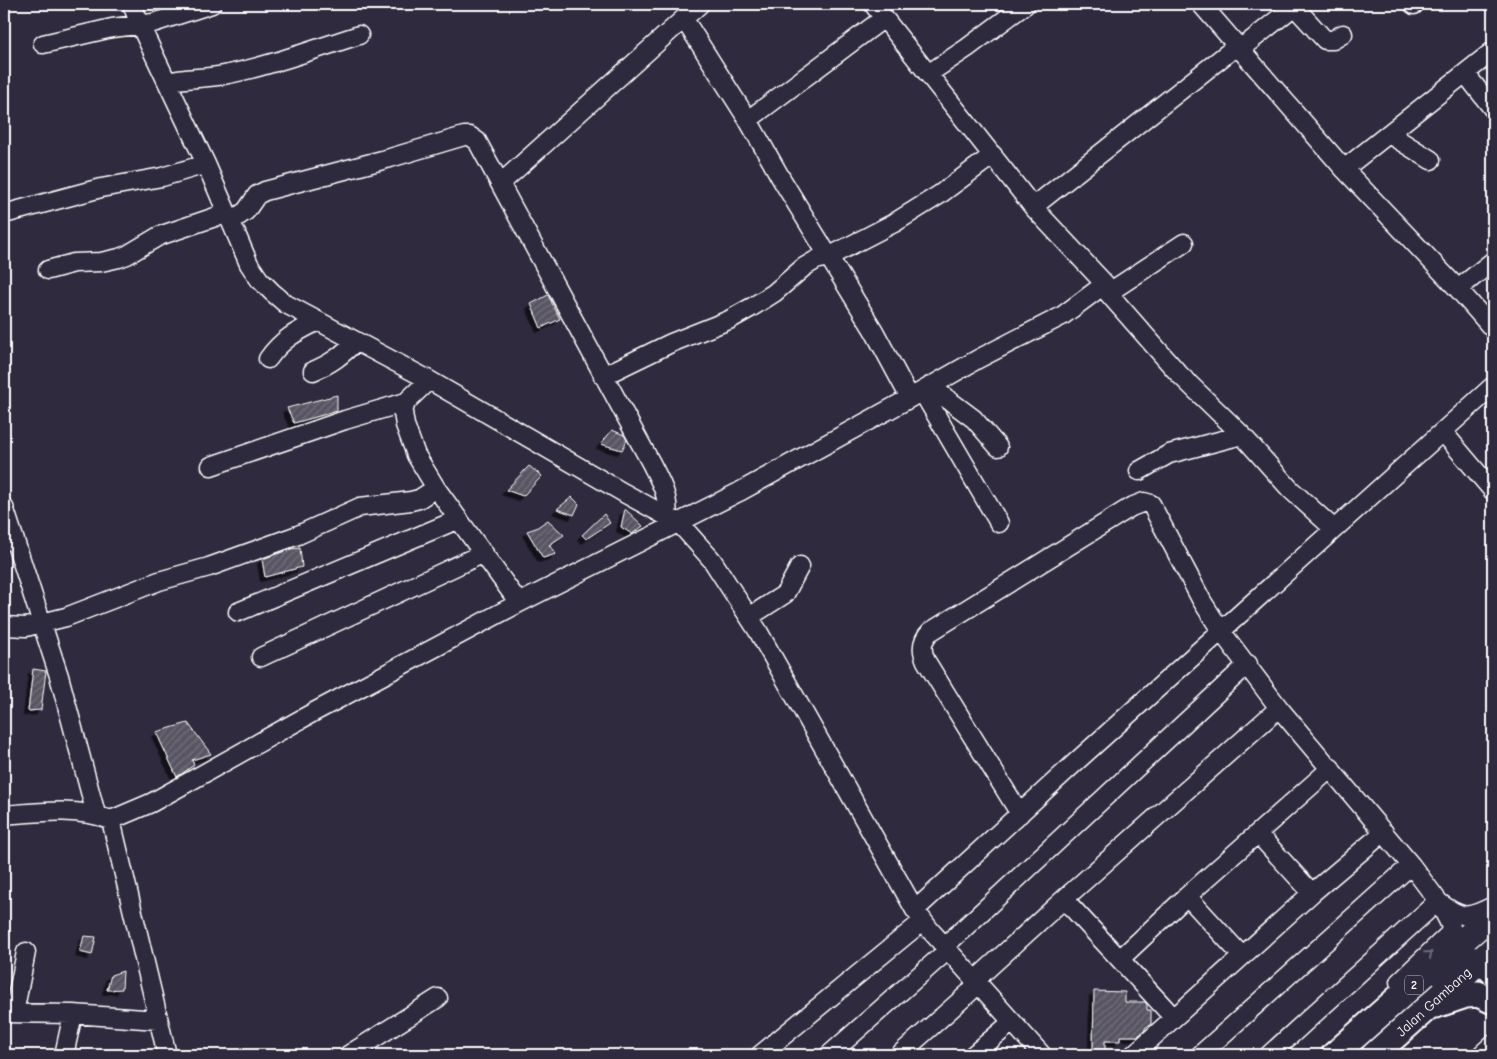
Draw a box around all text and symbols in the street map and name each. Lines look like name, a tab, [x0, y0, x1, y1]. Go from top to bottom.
one-way arrow	[1423, 951, 1432, 960]
street label: Jalan Gambang	[1393, 964, 1475, 1040]
road number: 2	[1405, 976, 1423, 994]

